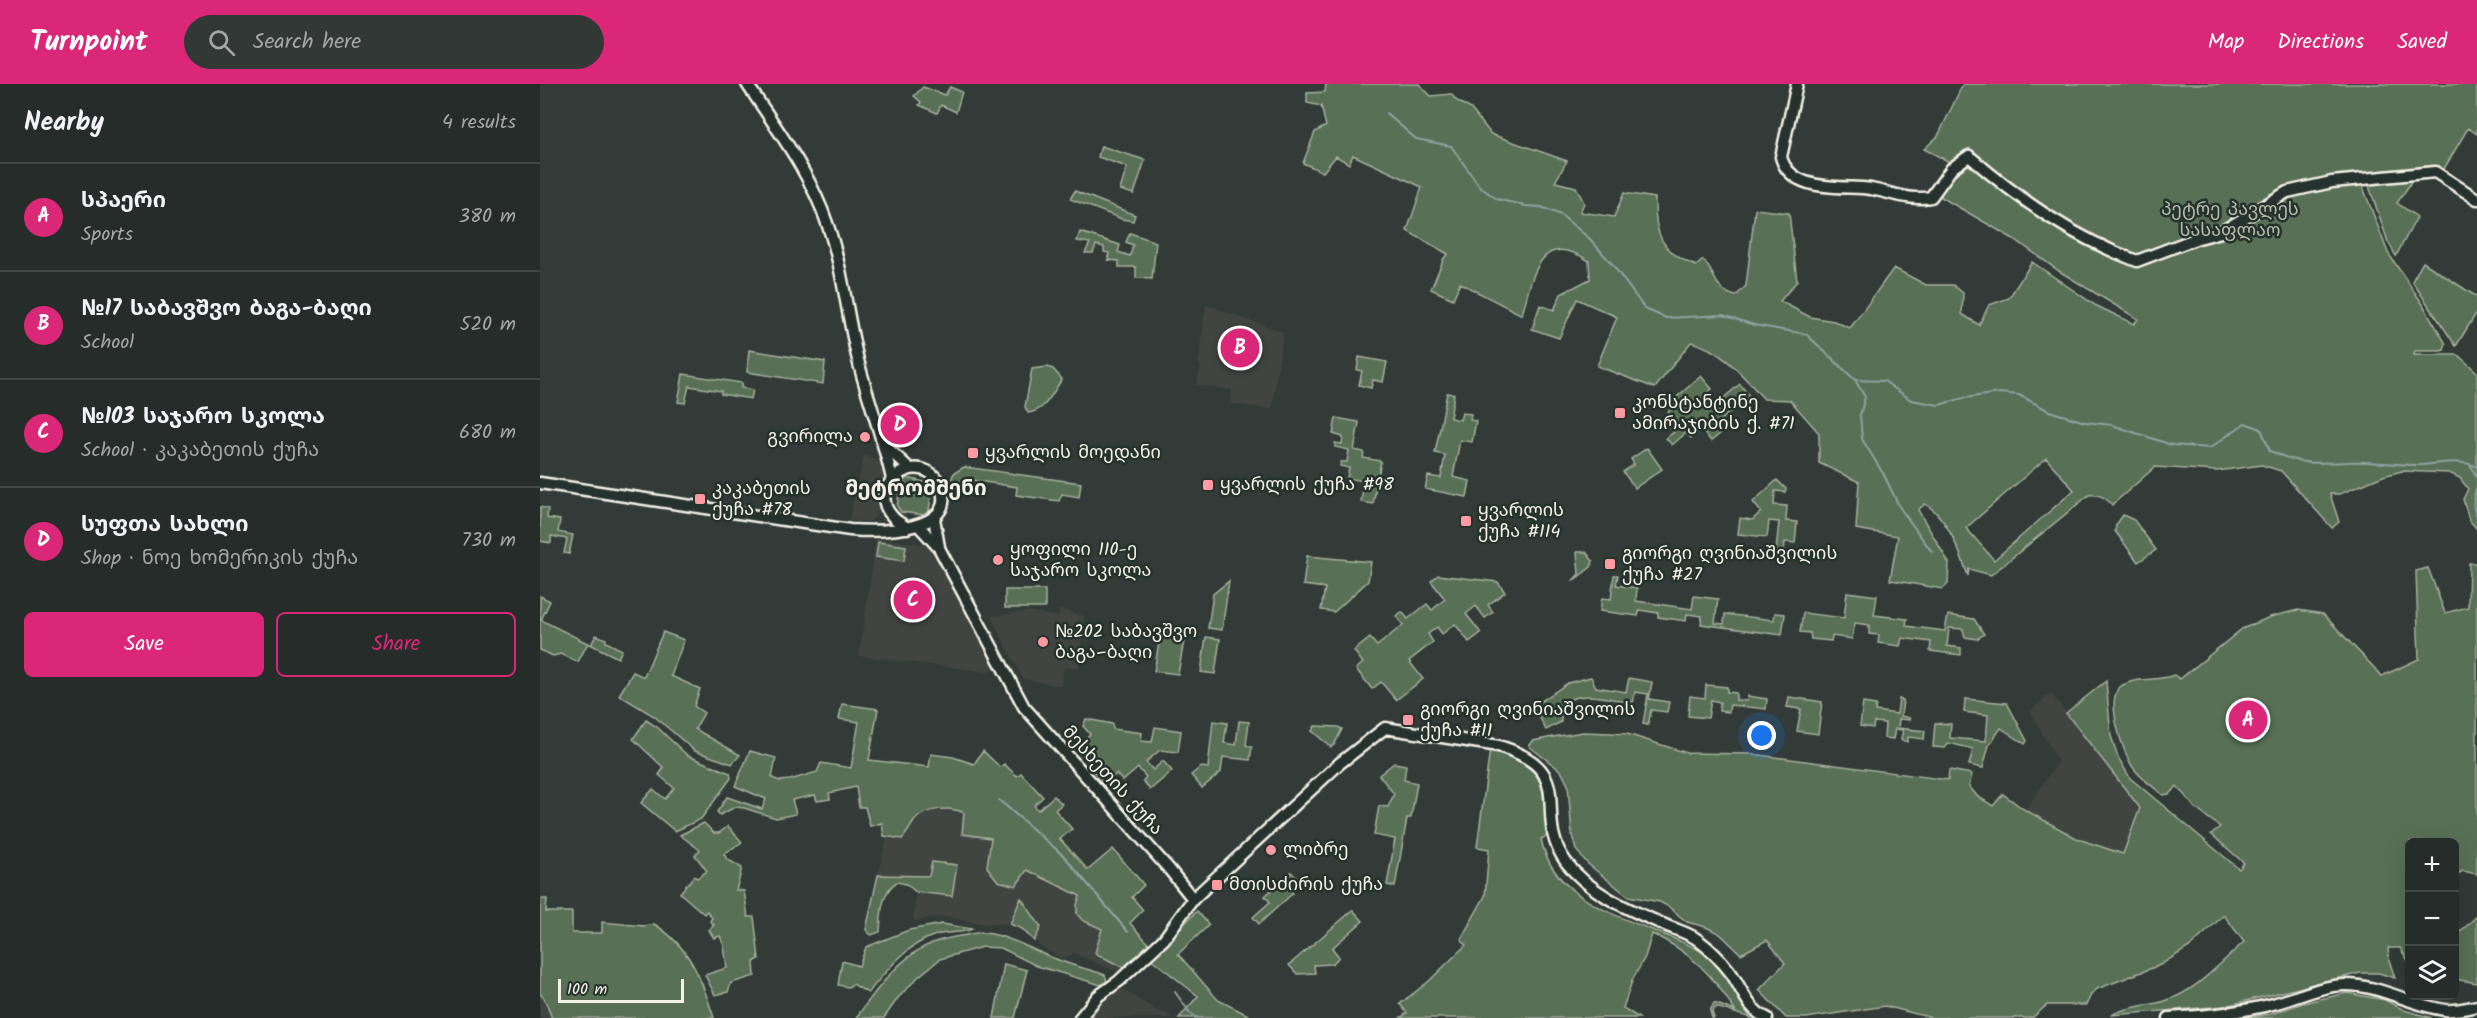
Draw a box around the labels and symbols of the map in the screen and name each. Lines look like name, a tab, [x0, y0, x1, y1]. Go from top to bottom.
park label: პეტრე პავლეს სასაფლაო	[2161, 196, 2299, 246]
pin: B	[1220, 326, 1260, 370]
place label: კონსტანტინე ამირაჯიბის ქ. #71	[1632, 389, 1795, 439]
pin: D	[880, 402, 920, 448]
marker: კონსტანტინე ამირაჯიბის ქ. #71	[1613, 406, 1627, 420]
place label: გვირილა	[767, 423, 853, 452]
marker: გვირილა	[858, 430, 872, 444]
place label: ყვარლის მოედანი	[985, 439, 1161, 468]
marker: ყვარლის მოედანი	[966, 446, 980, 460]
place label: ყვარლის ქუჩა #98	[1220, 471, 1394, 500]
district label: მეტრომშენი	[845, 473, 987, 506]
place label: კაკაბეთის ქუჩა #78	[712, 475, 811, 525]
marker: ყვარლის ქუჩა #98	[1201, 478, 1215, 492]
marker: კაკაბეთის ქუჩა #78	[693, 492, 707, 506]
place label: ყვარლის ქუჩა #114	[1478, 497, 1564, 547]
marker: ყვარლის ქუჩა #114	[1459, 514, 1473, 528]
place label: ყოფილი 110-ე საჯარო სკოლა	[1010, 536, 1151, 586]
place label: გიორგი ღვინიაშვილის ქუჩა #27	[1622, 540, 1837, 590]
marker: ყოფილი 110-ე საჯარო სკოლა	[991, 553, 1005, 567]
marker: გიორგი ღვინიაშვილის ქუჩა #27	[1603, 557, 1617, 571]
pin: C	[894, 578, 932, 622]
place label: №202 საბავშვო ბაგა–ბაღი	[1055, 618, 1197, 668]
marker: №202 საბავშვო ბაგა–ბაღი	[1036, 635, 1050, 649]
place label: გიორგი ღვინიაშვილის ქუჩა #11	[1420, 696, 1635, 746]
pin: A	[2228, 698, 2268, 742]
marker: გიორგი ღვინიაშვილის ქუჩა #11	[1401, 713, 1415, 727]
street label: მესხეთის ქუჩა	[1055, 719, 1169, 843]
your location	[1747, 721, 1776, 750]
place label: ლიბრე	[1283, 836, 1349, 865]
marker: ლიბრე	[1264, 843, 1278, 857]
place label: მთისძირის ქუჩა	[1229, 871, 1383, 900]
marker: მთისძირის ქუჩა	[1210, 878, 1224, 892]
scale bar	[558, 976, 684, 1004]

